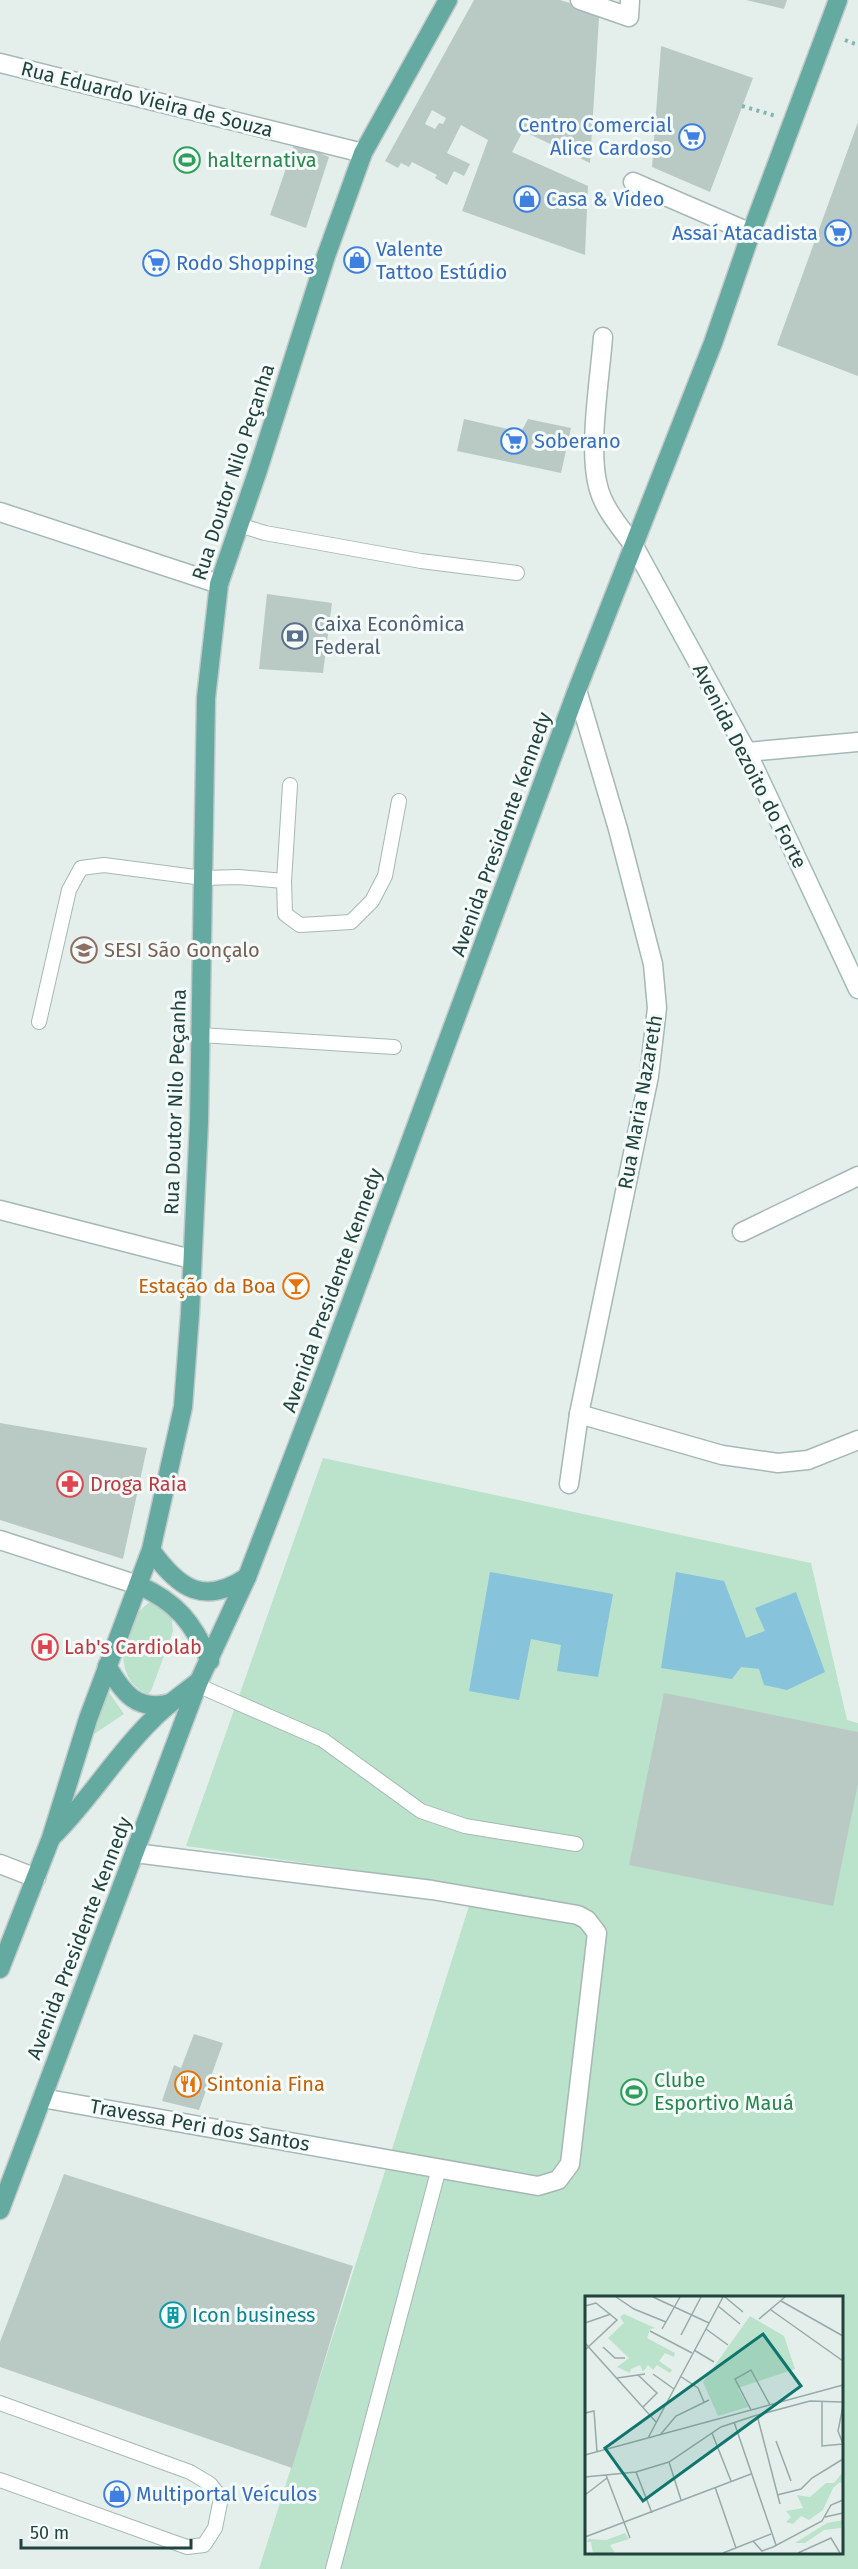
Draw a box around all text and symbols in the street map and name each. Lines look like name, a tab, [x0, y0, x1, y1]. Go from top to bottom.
street label: Rua Eduardo Vieira de Souza	[18, 56, 276, 142]
place label: Centro Comercial Alice Cardoso	[518, 113, 672, 160]
supermarket icon: Centro Comercial Alice Cardoso	[677, 122, 707, 152]
sports icon: halternativa	[172, 145, 202, 175]
place label: halternativa	[207, 148, 317, 172]
shop icon: Casa & Vídeo	[512, 184, 542, 214]
place label: Casa & Vídeo	[546, 187, 664, 211]
supermarket icon: Assaí Atacadista	[823, 218, 853, 248]
place label: Assaí Atacadista	[672, 221, 818, 245]
place label: Valente Tattoo Estúdio	[376, 237, 507, 284]
shop icon: Valente Tattoo Estúdio	[342, 245, 372, 275]
supermarket icon: Rodo Shopping	[141, 248, 171, 278]
place label: Rodo Shopping	[176, 251, 315, 275]
street label: Rua Doutor Nilo Peçanha	[187, 361, 280, 584]
supermarket icon: Soberano	[499, 426, 529, 456]
place label: Soberano	[534, 429, 621, 453]
place label: Caixa Econômica Federal	[314, 612, 465, 659]
bank icon: Caixa Econômica Federal	[280, 621, 310, 651]
street label: Avenida Dezoito do Forte	[688, 660, 812, 872]
street label: Avenida Presidente Kennedy	[446, 708, 556, 959]
school or university icon: SESI São Gonçalo	[69, 935, 99, 965]
place label: SESI São Gonçalo	[104, 938, 260, 963]
street label: Rua Doutor Nilo Peçanha	[159, 989, 192, 1216]
street label: Rua Maria Nazareth	[613, 1013, 667, 1191]
street label: Avenida Presidente Kennedy	[277, 1164, 387, 1415]
bar icon: Estação da Boa	[281, 1271, 311, 1301]
place label: Estação da Boa	[138, 1274, 276, 1299]
pharmacy icon: Droga Raia	[55, 1469, 85, 1499]
place label: Droga Raia	[90, 1472, 187, 1496]
hospital icon: Lab's Cardiolab	[30, 1632, 60, 1662]
place label: Lab's Cardiolab	[64, 1635, 202, 1659]
street label: Avenida Presidente Kennedy	[22, 1813, 137, 2063]
place label: Clube Esportivo Mauá	[654, 2068, 794, 2115]
restaurant icon: Sintonia Fina	[173, 2069, 203, 2099]
place label: Sintonia Fina	[207, 2072, 325, 2096]
sports icon: Clube Esportivo Mauá	[619, 2077, 649, 2107]
street label: Travessa Peri dos Santos	[88, 2094, 312, 2156]
inset map	[585, 2296, 843, 2554]
building icon: Icon business	[158, 2300, 188, 2330]
place label: Icon business	[192, 2303, 315, 2327]
shop icon: Multiportal Veículos	[102, 2479, 132, 2509]
place label: Multiportal Veículos	[136, 2482, 317, 2506]
scale bar	[21, 2512, 190, 2550]
text: 50 m	[30, 2522, 69, 2544]

